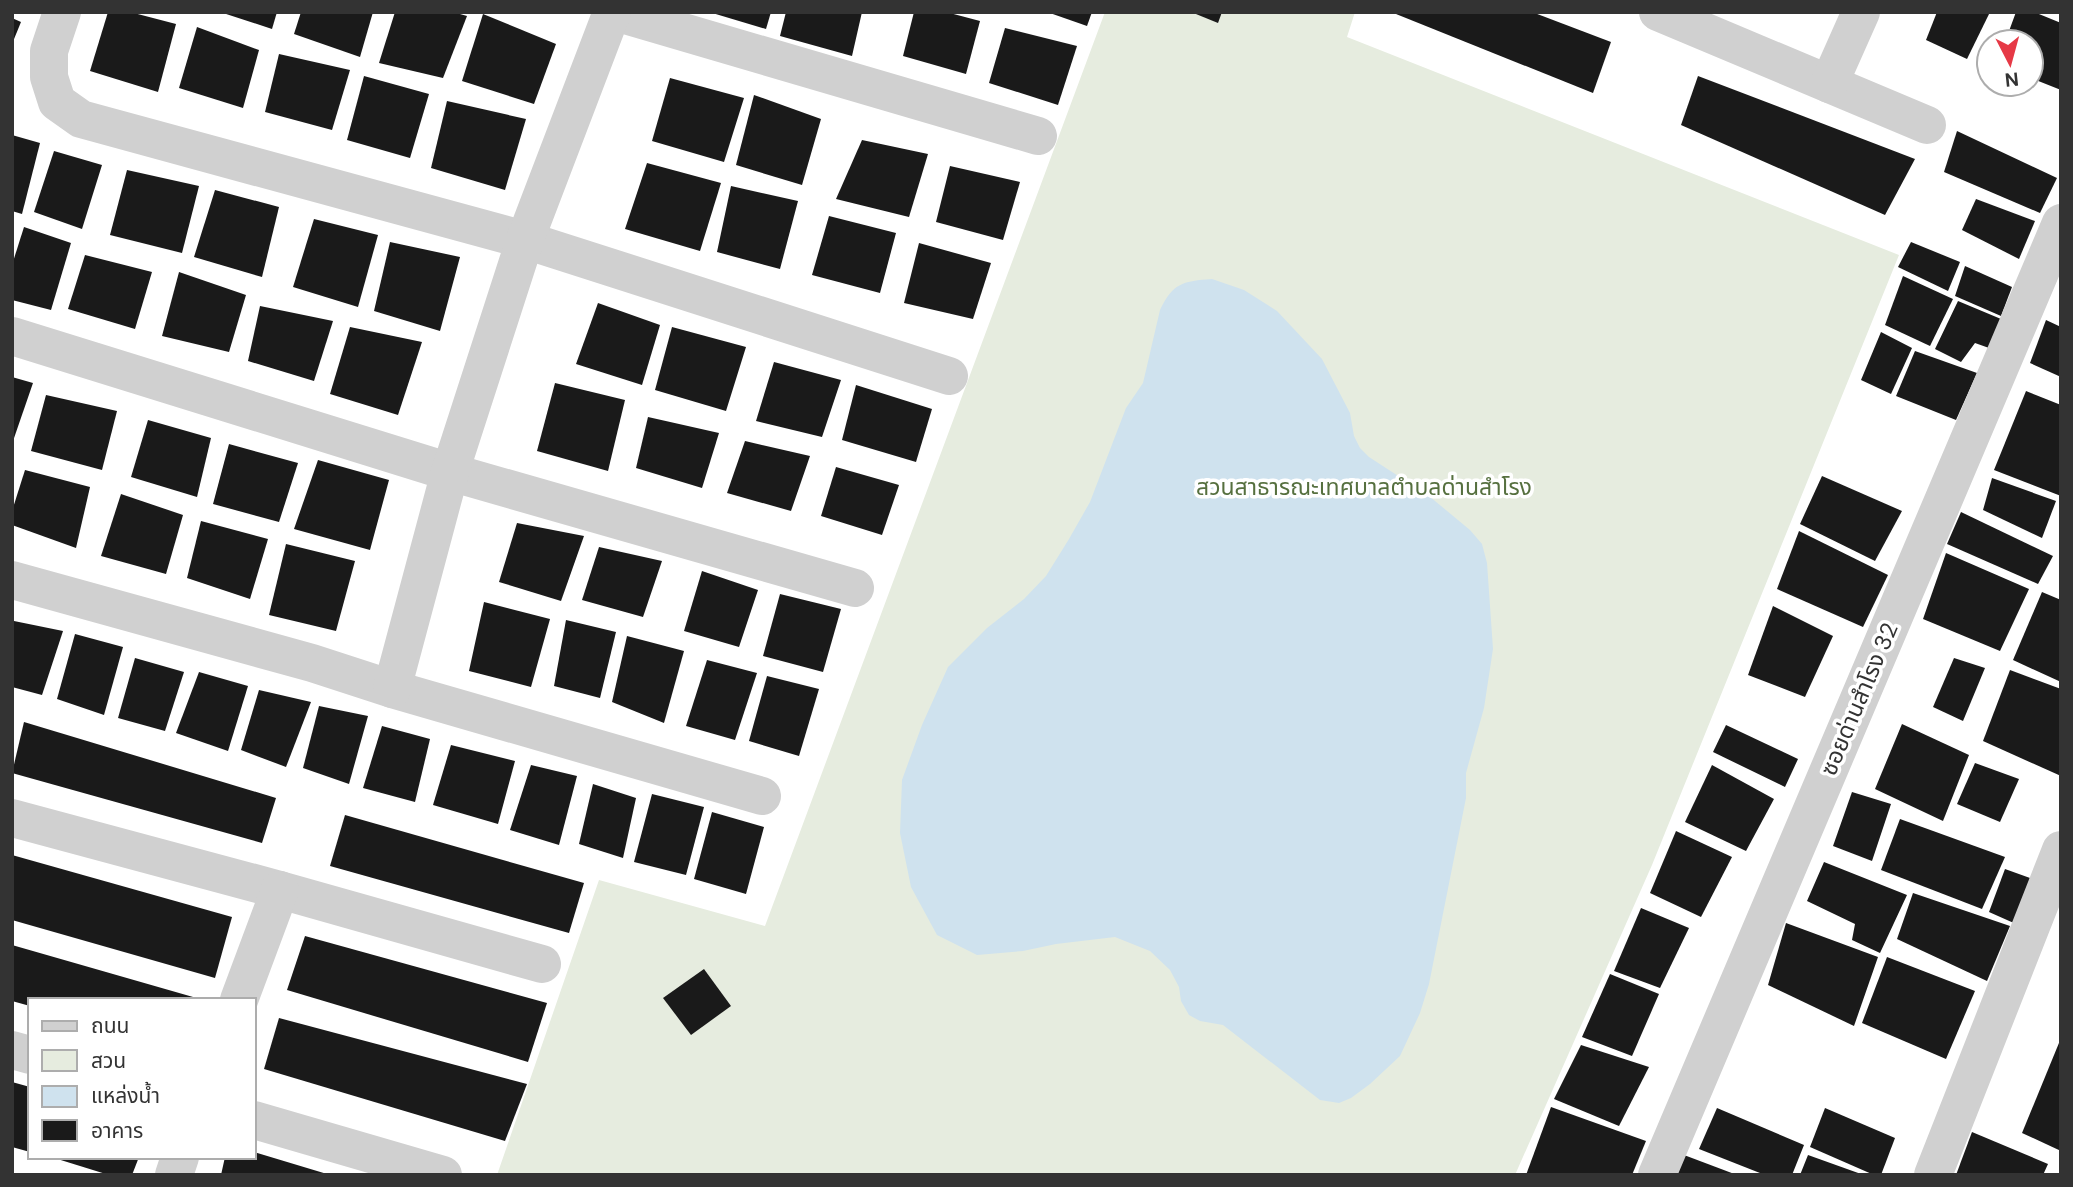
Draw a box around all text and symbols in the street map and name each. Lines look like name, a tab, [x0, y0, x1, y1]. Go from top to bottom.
north arrow	[1975, 28, 2045, 98]
text: N	[2004, 66, 2020, 93]
park label: สวนสาธารณะเทศบาลตำบลด่านสำโรง	[1196, 472, 1532, 502]
street label: ซอยด่านสำโรง 32	[1813, 618, 1905, 780]
legend	[28, 998, 256, 1159]
text: ถนน	[91, 1012, 129, 1040]
text: สวน	[91, 1047, 126, 1075]
text: แหล่งน้ำ	[91, 1081, 160, 1110]
text: อาคาร	[91, 1117, 143, 1145]

